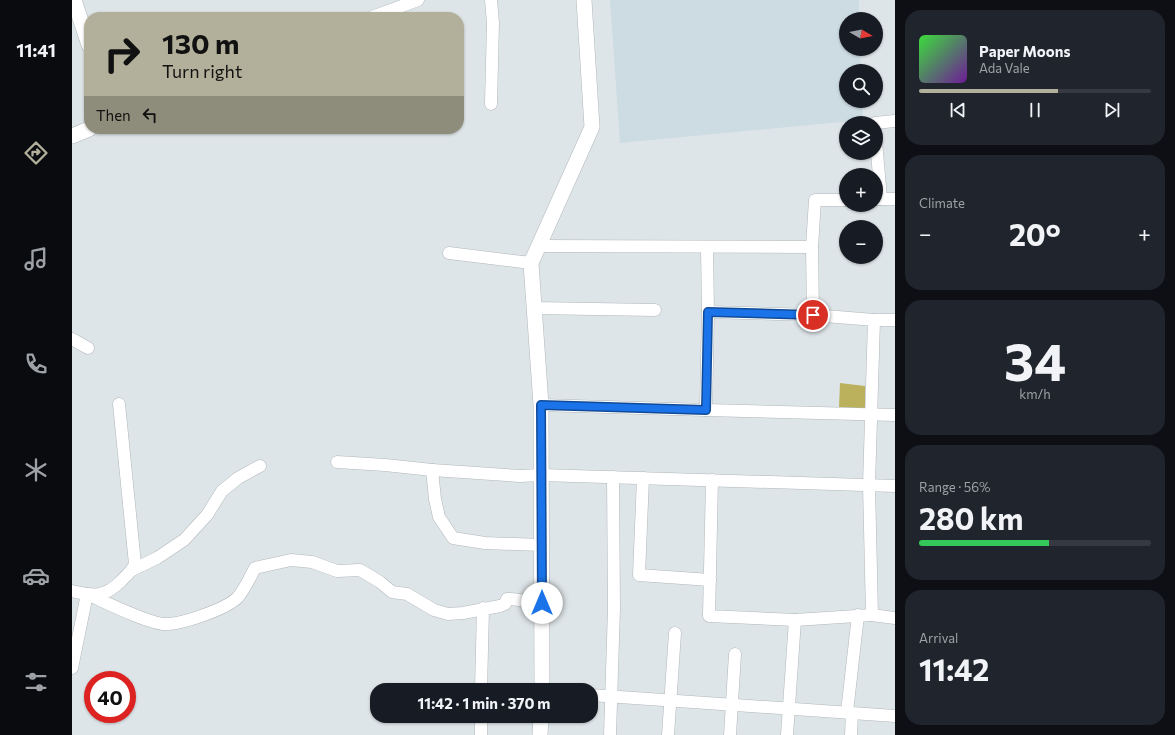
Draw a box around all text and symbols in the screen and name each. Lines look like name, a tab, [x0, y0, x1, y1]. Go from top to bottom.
north arrow	[839, 12, 883, 56]
map controls	[839, 12, 883, 264]
text: 130 m	[162, 26, 239, 60]
icon: right	[96, 28, 148, 80]
text: 11:41	[16, 39, 56, 61]
text: Paper Moons	[979, 42, 1070, 60]
text: Turn right	[162, 60, 242, 82]
text: Ada Vale	[979, 60, 1030, 76]
button: search	[839, 64, 883, 108]
icon: previous	[947, 99, 969, 121]
icon: pause	[1024, 99, 1046, 121]
icon: next	[1101, 99, 1123, 121]
icon: left	[139, 104, 161, 126]
text: Then	[96, 106, 131, 124]
button: layers	[839, 116, 883, 160]
icon: directions	[22, 139, 50, 167]
button: +	[839, 168, 883, 212]
text: Climate	[919, 195, 965, 211]
text: 20°	[1009, 215, 1061, 252]
button: −	[839, 220, 883, 264]
text: −	[919, 220, 932, 247]
text: +	[1138, 220, 1151, 247]
icon: music	[22, 245, 50, 273]
pin	[796, 298, 830, 332]
icon: arrive	[802, 304, 824, 326]
text: 34	[1004, 328, 1066, 392]
icon: phone	[22, 350, 50, 378]
text: km/h	[1019, 386, 1051, 402]
icon: climate	[22, 456, 50, 484]
text: Range · 56%	[919, 479, 991, 495]
text: 280 km	[919, 499, 1024, 536]
icon: car	[22, 562, 50, 590]
position arrow	[521, 582, 563, 624]
text: Arrival	[919, 630, 958, 646]
text: 11:42	[919, 650, 989, 687]
icon: filters	[22, 668, 50, 696]
speed limit sign: 40	[84, 671, 136, 723]
text: 11:42 · 1 min · 370 m	[418, 694, 550, 712]

